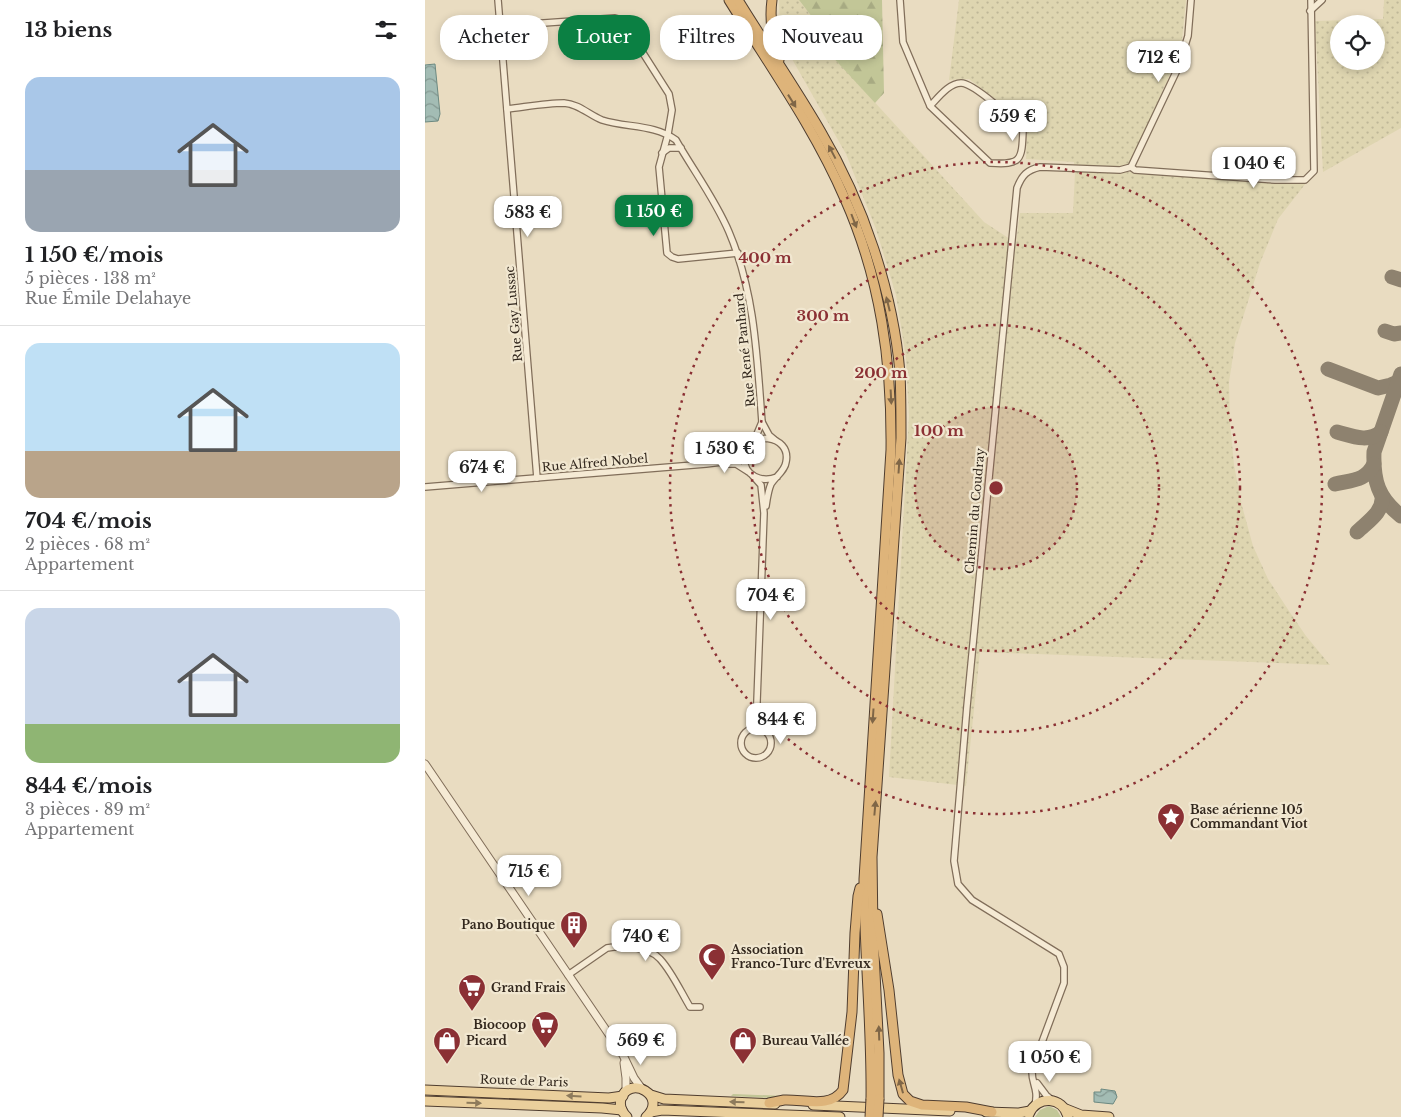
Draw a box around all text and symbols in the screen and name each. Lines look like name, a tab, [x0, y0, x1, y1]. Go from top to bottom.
chip: Acheter	[440, 15, 548, 60]
chip: Louer	[558, 15, 650, 60]
chip: Filtres	[660, 15, 753, 60]
chip: Nouveau	[763, 15, 882, 60]
map controls	[1330, 15, 1385, 70]
button: locate	[1330, 15, 1385, 70]
icon: filters	[372, 16, 400, 44]
text: 13 biens	[25, 17, 112, 43]
pin: 712 €	[1124, 41, 1194, 83]
text: 712 €	[1138, 47, 1180, 67]
one-way arrow	[787, 94, 797, 107]
pin: 559 €	[978, 100, 1048, 142]
text: 559 €	[990, 106, 1036, 126]
icon: home	[168, 110, 258, 200]
one-way arrow	[828, 145, 836, 160]
pin: 1 040 €	[1208, 146, 1300, 189]
text: 1 040 €	[1223, 153, 1285, 173]
pin: 1 150 €	[608, 194, 700, 237]
pin: 583 €	[493, 196, 563, 238]
text: 1 150 €	[626, 201, 682, 221]
text: 583 €	[505, 202, 551, 222]
one-way arrow	[850, 214, 858, 229]
text: 1 150 €/mois	[25, 242, 163, 268]
text: 400 m	[738, 248, 792, 267]
street label: Rue Gay Lussac	[502, 265, 525, 363]
text: 5 pièces · 138 m²	[25, 268, 156, 288]
text: Rue Émile Delahaye	[25, 288, 191, 308]
street label: Rue René Panhard	[731, 292, 758, 408]
one-way arrow	[884, 297, 892, 312]
text: 300 m	[797, 306, 850, 325]
text: 200 m	[855, 363, 908, 382]
icon: home	[168, 375, 258, 465]
one-way arrow	[887, 389, 895, 405]
text: 100 m	[914, 421, 964, 440]
pin: 1 530 €	[679, 432, 771, 474]
text: 1 530 €	[695, 438, 755, 458]
street label: Chemin du Coudray	[962, 447, 988, 575]
pin: 674 €	[447, 450, 517, 493]
street label: Rue Alfred Nobel	[541, 450, 649, 475]
text: 674 €	[459, 457, 505, 477]
one-way arrow	[895, 458, 903, 474]
centre of rings	[987, 479, 1005, 497]
text: 704 €/mois	[25, 508, 152, 534]
text: 2 pièces · 68 m²	[25, 534, 150, 554]
text: Appartement	[25, 554, 134, 574]
pin: 704 €	[736, 578, 806, 621]
text: 704 €	[747, 585, 795, 605]
icon: home	[168, 640, 258, 730]
pin: 844 €	[746, 702, 816, 745]
one-way arrow	[869, 708, 877, 724]
text: 844 €	[757, 709, 805, 729]
text: 844 €/mois	[25, 773, 152, 799]
text: 3 pièces · 89 m²	[25, 799, 150, 819]
one-way arrow	[872, 800, 880, 816]
place icon: Base aérienne 105 Commandant Viot	[1156, 802, 1186, 841]
place label: Base aérienne 105 Commandant Viot	[1190, 802, 1308, 831]
text: Appartement	[25, 819, 134, 839]
pin: 715 €	[494, 854, 564, 897]
text: 715 €	[508, 861, 550, 881]
building icon: Pano Boutique	[559, 910, 589, 949]
place label: Pano Boutique	[461, 917, 555, 932]
pin: 740 €	[611, 920, 681, 962]
text: 740 €	[622, 926, 670, 946]
mosque icon: Association Franco-Turc d'Evreux	[697, 942, 727, 981]
place label: Association Franco-Turc d'Evreux	[730, 942, 871, 971]
supermarket icon: Grand Frais	[457, 973, 487, 1012]
place label: Grand Frais	[491, 980, 566, 995]
supermarket icon: Biocoop	[530, 1010, 560, 1049]
place label: Biocoop	[473, 1017, 526, 1032]
pin: 569 €	[606, 1024, 676, 1066]
one-way arrow	[874, 1025, 882, 1041]
shop icon: Picard	[432, 1026, 462, 1065]
shop icon: Bureau Vallée	[728, 1026, 758, 1065]
text: 569 €	[617, 1030, 665, 1050]
place label: Picard	[466, 1033, 508, 1048]
place label: Bureau Vallée	[762, 1033, 849, 1048]
pin: 1 050 €	[1004, 1040, 1096, 1083]
text: 1 050 €	[1019, 1047, 1081, 1067]
street label: Route de Paris	[480, 1071, 569, 1090]
one-way arrow	[897, 1078, 905, 1094]
one-way arrow	[566, 1092, 582, 1100]
one-way arrow	[729, 1098, 745, 1106]
one-way arrow	[466, 1099, 482, 1107]

